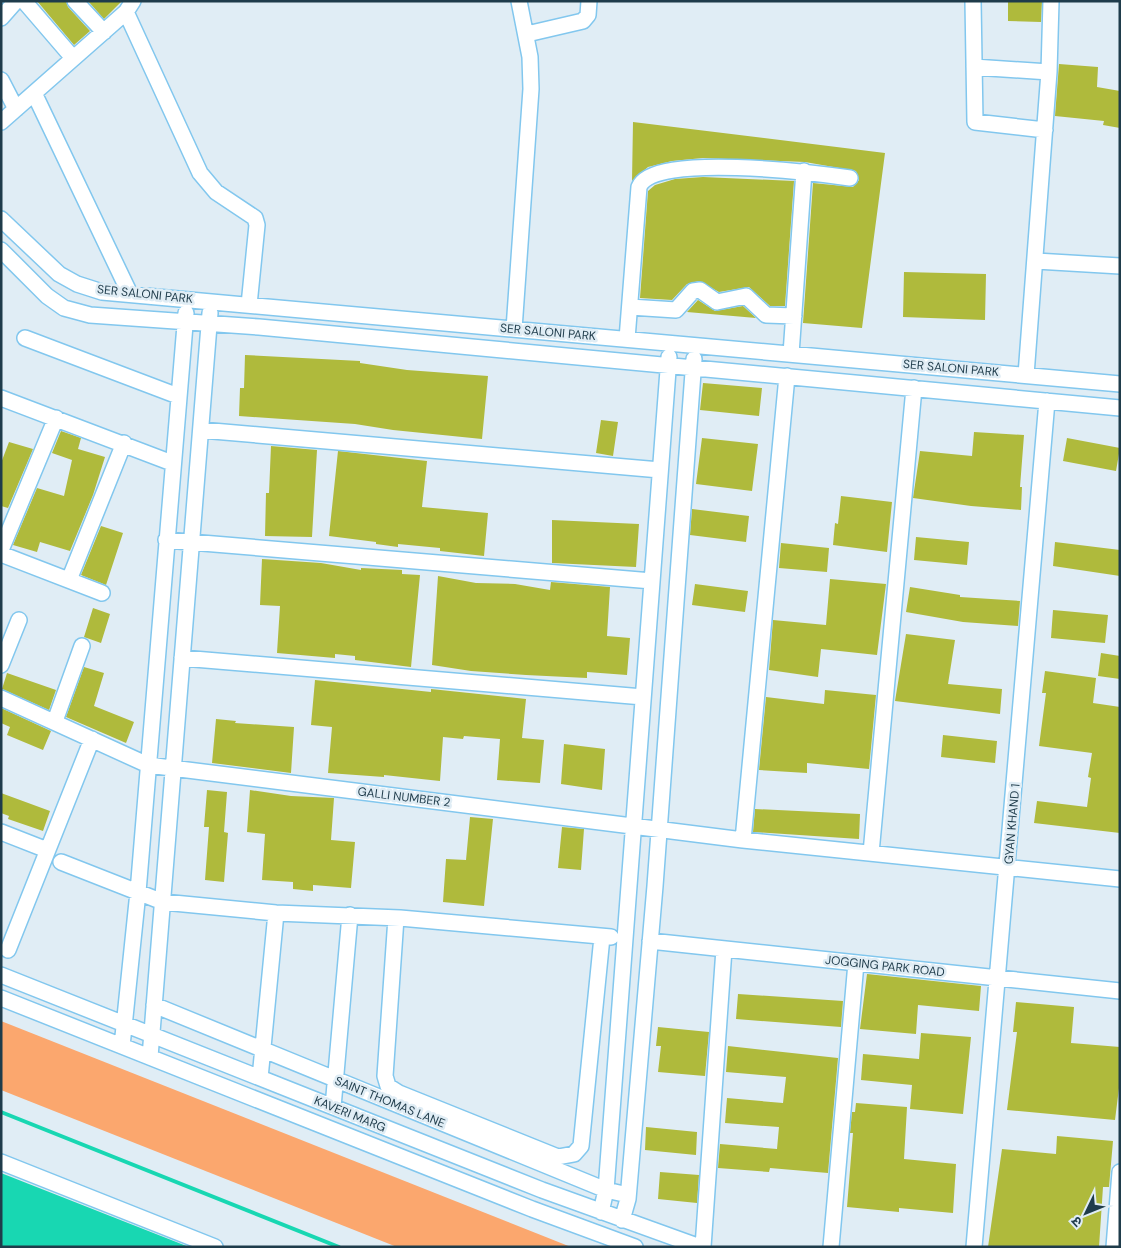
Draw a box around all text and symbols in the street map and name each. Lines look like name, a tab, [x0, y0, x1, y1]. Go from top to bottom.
street label: SER SALONI PARK	[96, 281, 194, 307]
street label: SER SALONI PARK	[499, 320, 597, 344]
street label: SER SALONI PARK	[902, 356, 1000, 380]
street label: GALLI NUMBER 2	[357, 783, 451, 811]
street label: GYAN KHAND 1	[1001, 783, 1023, 865]
street label: JOGGING PARK ROAD	[824, 952, 946, 980]
street label: SAINT THOMAS LANE	[332, 1073, 448, 1132]
street label: KAVERI MARG	[312, 1092, 388, 1136]
north arrow	[1061, 1188, 1111, 1238]
text: उ	[1067, 1212, 1086, 1231]

